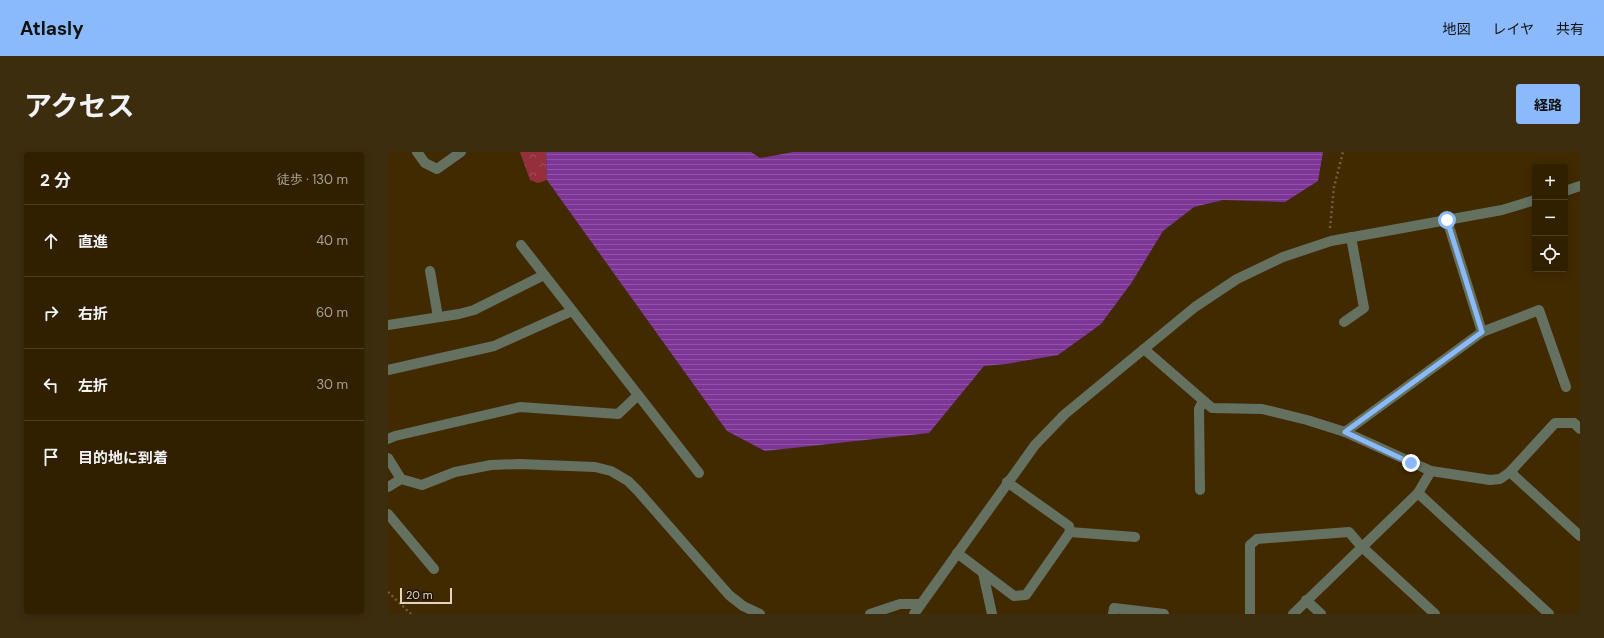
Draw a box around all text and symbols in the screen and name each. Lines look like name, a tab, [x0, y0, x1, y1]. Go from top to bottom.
text: Atlasly	[20, 16, 84, 41]
text: 地図	[1442, 20, 1470, 38]
text: レイヤ	[1492, 20, 1534, 38]
text: 共有	[1556, 20, 1584, 38]
button: 経路	[1516, 84, 1580, 124]
text: アクセス	[24, 88, 135, 125]
map controls	[1532, 164, 1568, 272]
button: +	[1532, 164, 1568, 200]
text: 2 分	[40, 169, 71, 191]
text: 徒歩 · 130 m	[277, 171, 348, 188]
button: −	[1532, 200, 1568, 236]
route start	[1438, 211, 1456, 229]
icon: ahead	[40, 230, 62, 252]
text: 直進	[78, 232, 108, 252]
text: 40 m	[316, 232, 348, 249]
button: locate	[1532, 236, 1568, 272]
icon: right	[40, 302, 62, 324]
text: 右折	[78, 304, 108, 324]
text: 60 m	[316, 304, 348, 321]
icon: left	[40, 374, 62, 396]
text: 左折	[78, 376, 108, 396]
text: 30 m	[316, 376, 348, 393]
icon: arrive	[40, 446, 62, 468]
text: 目的地に到着	[78, 448, 168, 468]
route end	[1402, 454, 1420, 472]
scale bar	[400, 586, 452, 605]
text: 20 m	[406, 588, 432, 602]

